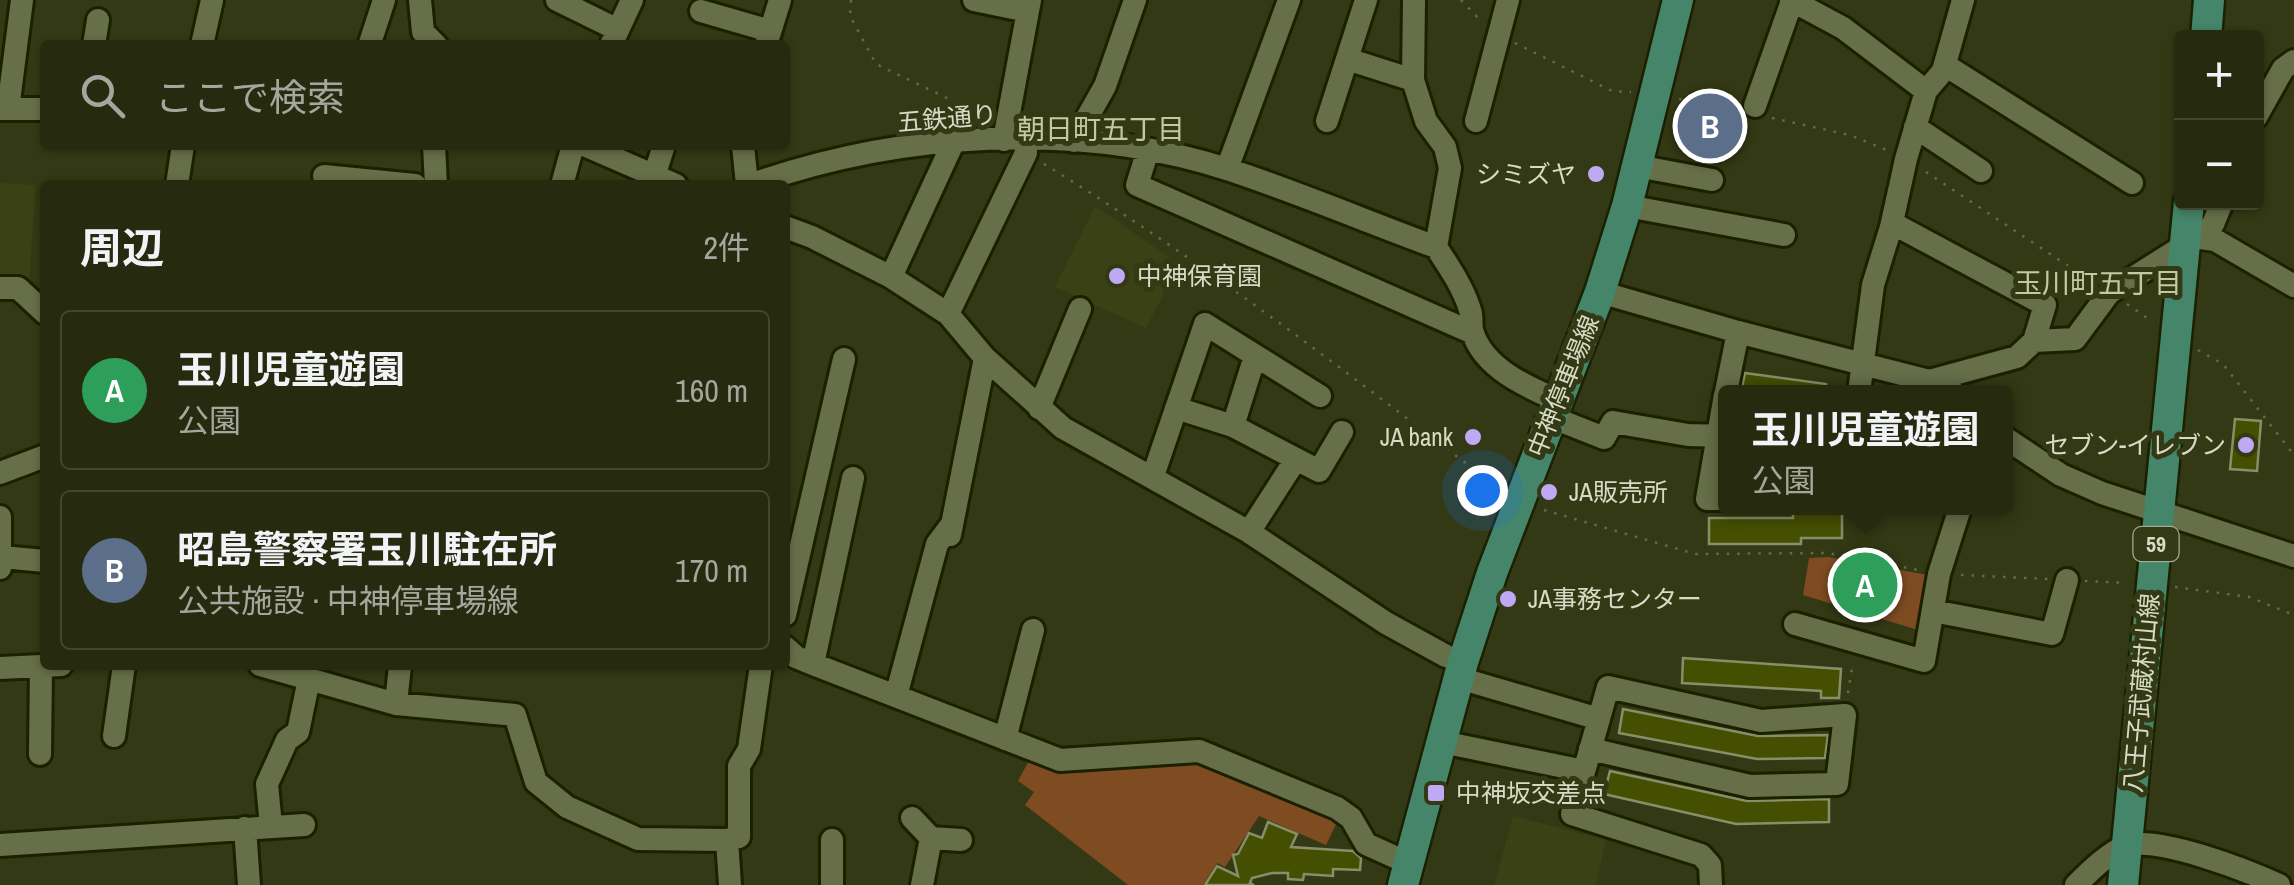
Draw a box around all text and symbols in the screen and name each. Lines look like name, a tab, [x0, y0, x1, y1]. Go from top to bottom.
map controls	[2174, 30, 2264, 210]
button: +	[2174, 30, 2264, 120]
search box	[40, 40, 790, 150]
icon: search	[75, 68, 130, 123]
text: ここで検索	[155, 72, 345, 123]
pin: B	[1678, 88, 1742, 164]
street label: 五鉄通り	[896, 97, 998, 139]
district label: 朝日町五丁目	[1017, 110, 1185, 148]
button: −	[2174, 120, 2264, 210]
place label: シミズヤ	[1476, 157, 1576, 191]
marker: シミズヤ	[1585, 163, 1607, 185]
text: 周辺	[80, 220, 164, 276]
text: 2件	[703, 226, 750, 269]
place label: 中神保育園	[1137, 259, 1262, 293]
district label: 玉川町五丁目	[2014, 264, 2182, 302]
marker: 中神保育園	[1106, 265, 1128, 287]
street label: 中神停車場線	[1519, 310, 1607, 462]
text: 玉川児童遊園	[177, 344, 405, 395]
text: A	[105, 369, 124, 412]
text: 160 m	[675, 369, 748, 412]
popup	[1718, 385, 2013, 515]
text: 公園	[177, 399, 241, 442]
text: 玉川児童遊園	[1751, 404, 1980, 455]
place label: JA bank	[1380, 420, 1454, 454]
marker: JA bank	[1462, 426, 1484, 448]
place label: セブン-イレブン	[2044, 428, 2226, 462]
marker: セブン-イレブン	[2235, 434, 2257, 456]
text: 公園	[1751, 459, 1816, 502]
your location	[1457, 465, 1508, 516]
place label: JA販売所	[1569, 475, 1668, 509]
marker: JA販売所	[1538, 481, 1560, 503]
text: 昭島警察署玉川駐在所	[177, 524, 557, 575]
road number: 59	[2134, 527, 2178, 561]
pin: A	[1832, 548, 1898, 622]
text: B	[105, 549, 124, 592]
text: 170 m	[675, 549, 748, 592]
text: 公共施設 · 中神停車場線	[177, 579, 519, 622]
place label: JA事務センター	[1528, 582, 1702, 616]
marker: JA事務センター	[1497, 588, 1519, 610]
street label: 八王子武蔵村山線	[2115, 592, 2167, 794]
place label: 中神坂交差点	[1456, 776, 1606, 810]
marker: 中神坂交差点	[1425, 782, 1447, 804]

